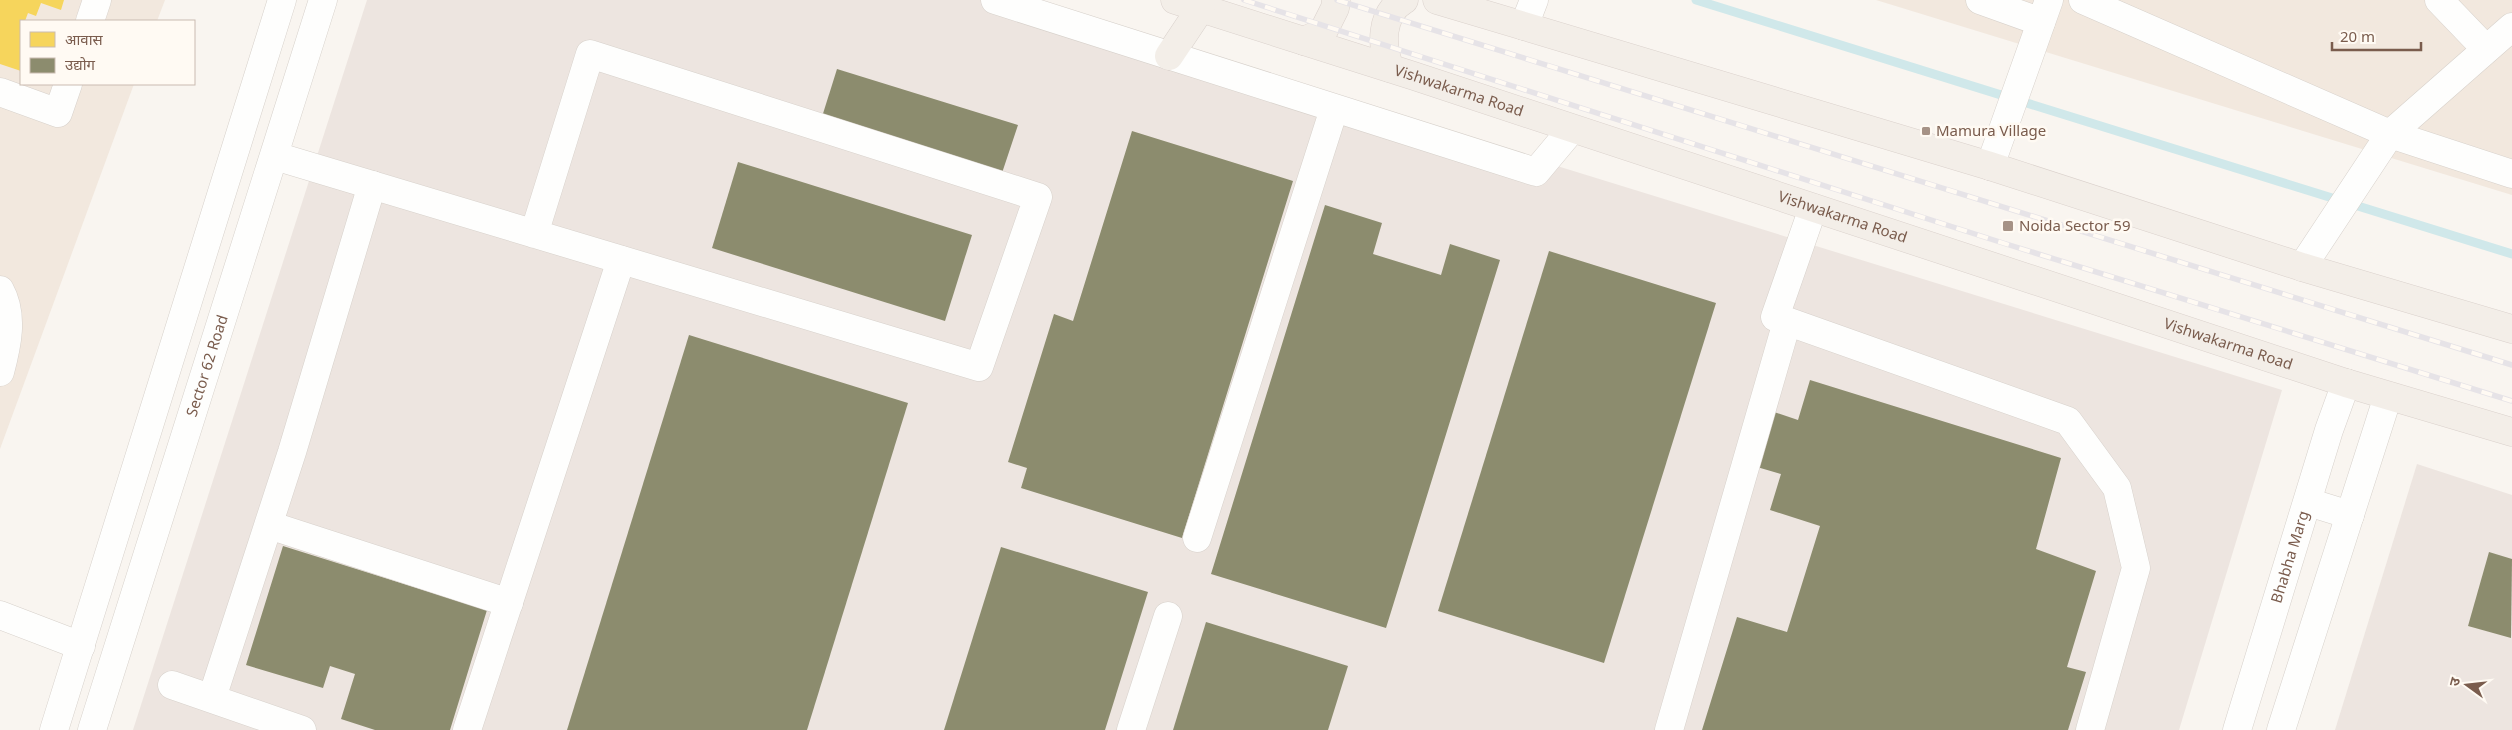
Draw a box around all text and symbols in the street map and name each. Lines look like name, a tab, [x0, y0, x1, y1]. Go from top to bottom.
legend	[20, 20, 195, 85]
scale bar	[2332, 20, 2421, 52]
text: 20 m	[2340, 26, 2375, 46]
text: आवास	[65, 29, 104, 49]
text: उद्योग	[65, 54, 96, 74]
street label: Vishwakarma Road	[1392, 59, 1526, 120]
place label: Mamura Village	[1936, 120, 2046, 140]
marker: Mamura Village	[1920, 125, 1932, 137]
street label: Vishwakarma Road	[1776, 186, 1910, 247]
place label: Noida Sector 59	[2019, 215, 2131, 235]
marker: Noida Sector 59	[2001, 219, 2015, 233]
street label: Sector 62 Road	[181, 312, 232, 419]
street label: Vishwakarma Road	[2161, 313, 2296, 374]
street label: Bhabha Marg	[2266, 508, 2313, 605]
north arrow	[2442, 660, 2492, 710]
text: उ	[2444, 674, 2464, 688]

